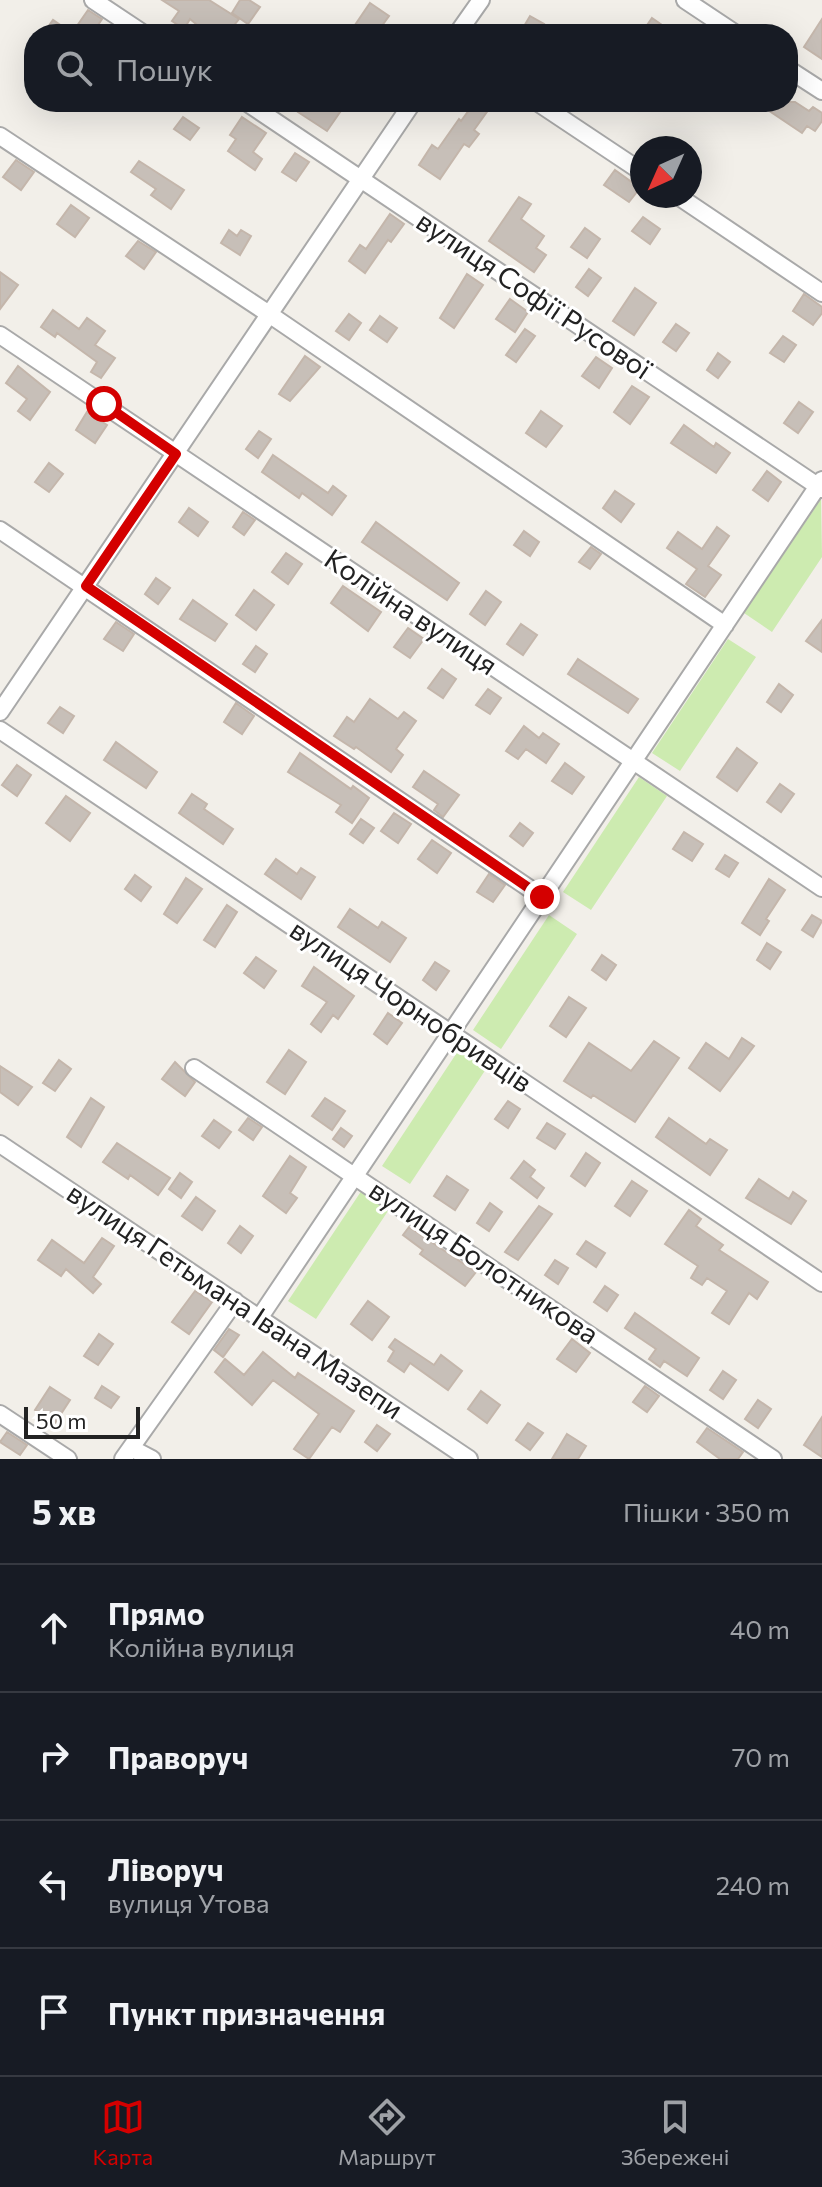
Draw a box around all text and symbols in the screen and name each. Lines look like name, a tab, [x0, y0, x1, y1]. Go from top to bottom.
search box	[24, 24, 798, 112]
icon: search	[52, 46, 96, 90]
text: Пошук	[116, 50, 213, 87]
north arrow	[630, 136, 702, 208]
street label: вулиця Софії Русової	[411, 203, 659, 386]
route start	[86, 386, 122, 422]
street label: Колійна вулиця	[319, 541, 504, 682]
route end	[524, 879, 560, 915]
street label: вулиця Чорнобривців	[284, 912, 539, 1099]
street label: вулиця Болотникова	[363, 1172, 606, 1351]
street label: вулиця Гетьмана Івана Мазепи	[61, 1175, 410, 1425]
scale bar	[24, 1403, 140, 1439]
text: 50 m	[36, 1407, 86, 1434]
text: 5 хв	[32, 1490, 96, 1532]
text: Пішки · 350 m	[623, 1496, 790, 1527]
text: Прямо	[108, 1594, 205, 1631]
icon: ahead	[32, 1606, 76, 1650]
text: 40 m	[730, 1613, 790, 1644]
text: Колійна вулиця	[108, 1631, 295, 1662]
icon: right	[32, 1734, 76, 1778]
text: Праворуч	[108, 1738, 248, 1775]
text: 70 m	[732, 1741, 790, 1772]
text: Ліворуч	[108, 1850, 224, 1887]
icon: left	[32, 1862, 76, 1906]
text: 240 m	[716, 1869, 790, 1900]
text: вулиця Утова	[108, 1887, 270, 1918]
icon: arrive	[32, 1990, 76, 2034]
text: Пункт призначення	[108, 1994, 385, 2031]
tab: Карта	[92, 2095, 153, 2170]
tab: Маршрут	[338, 2095, 436, 2170]
tab: Збережені	[621, 2095, 729, 2170]

